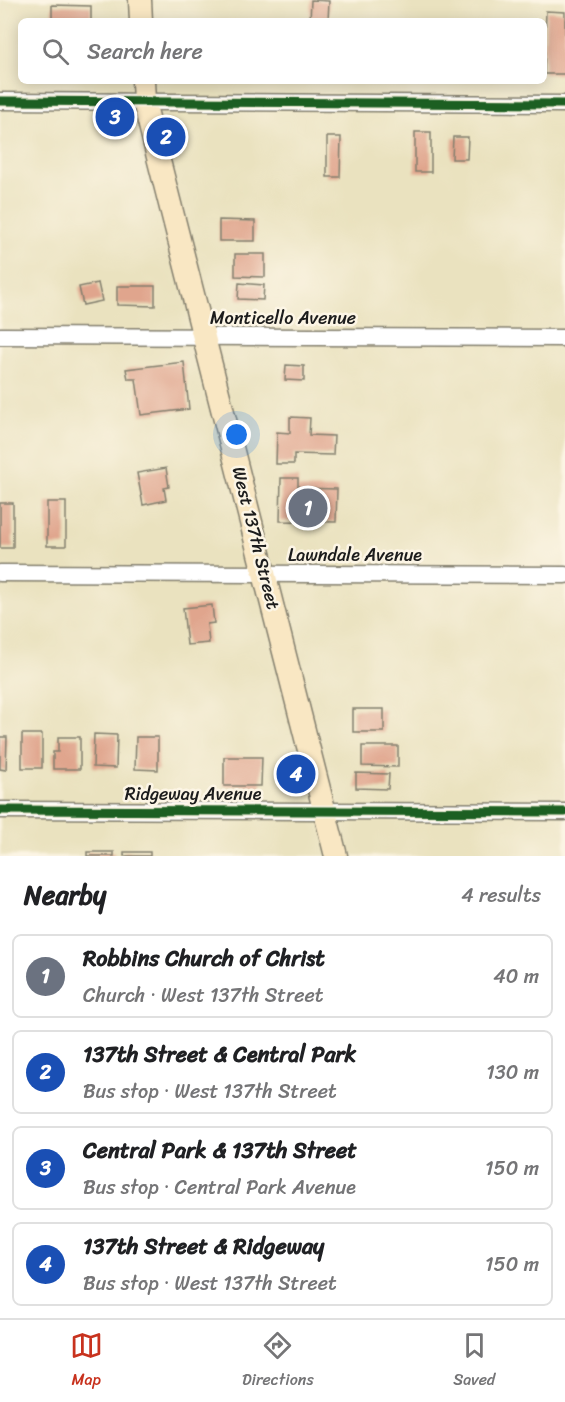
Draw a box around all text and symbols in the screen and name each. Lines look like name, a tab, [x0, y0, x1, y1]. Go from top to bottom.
search box	[18, 18, 547, 84]
text: Search here	[87, 32, 203, 71]
icon: search	[39, 35, 72, 68]
pin: 3	[96, 94, 134, 140]
pin: 2	[146, 114, 186, 160]
street label: Monticello Avenue	[210, 302, 356, 334]
your location	[222, 420, 251, 449]
street label: West 137th Street	[223, 463, 289, 613]
pin: 1	[288, 486, 328, 530]
street label: Lawndale Avenue	[288, 539, 422, 571]
pin: 4	[276, 752, 316, 796]
street label: Ridgeway Avenue	[125, 778, 262, 810]
text: Nearby	[24, 872, 106, 918]
text: 4 results	[461, 878, 541, 913]
text: Robbins Church of Christ	[83, 939, 325, 978]
text: 1	[41, 959, 50, 994]
text: 40 m	[493, 959, 539, 994]
text: Church · West 137th Street	[83, 978, 323, 1013]
text: 137th Street & Central Park	[83, 1035, 356, 1074]
text: 2	[40, 1055, 51, 1090]
text: 130 m	[486, 1055, 539, 1090]
text: Bus stop · West 137th Street	[83, 1074, 337, 1109]
text: Central Park & 137th Street	[83, 1131, 357, 1170]
text: 3	[40, 1151, 51, 1186]
text: 150 m	[485, 1151, 539, 1186]
text: Bus stop · Central Park Avenue	[83, 1170, 356, 1205]
text: 137th Street & Ridgeway	[83, 1227, 324, 1266]
text: 4	[39, 1247, 52, 1282]
text: 150 m	[485, 1247, 539, 1282]
text: Bus stop · West 137th Street	[83, 1266, 337, 1301]
tab: Map	[70, 1329, 103, 1394]
tab: Directions	[242, 1329, 314, 1394]
tab: Saved	[453, 1329, 495, 1394]

